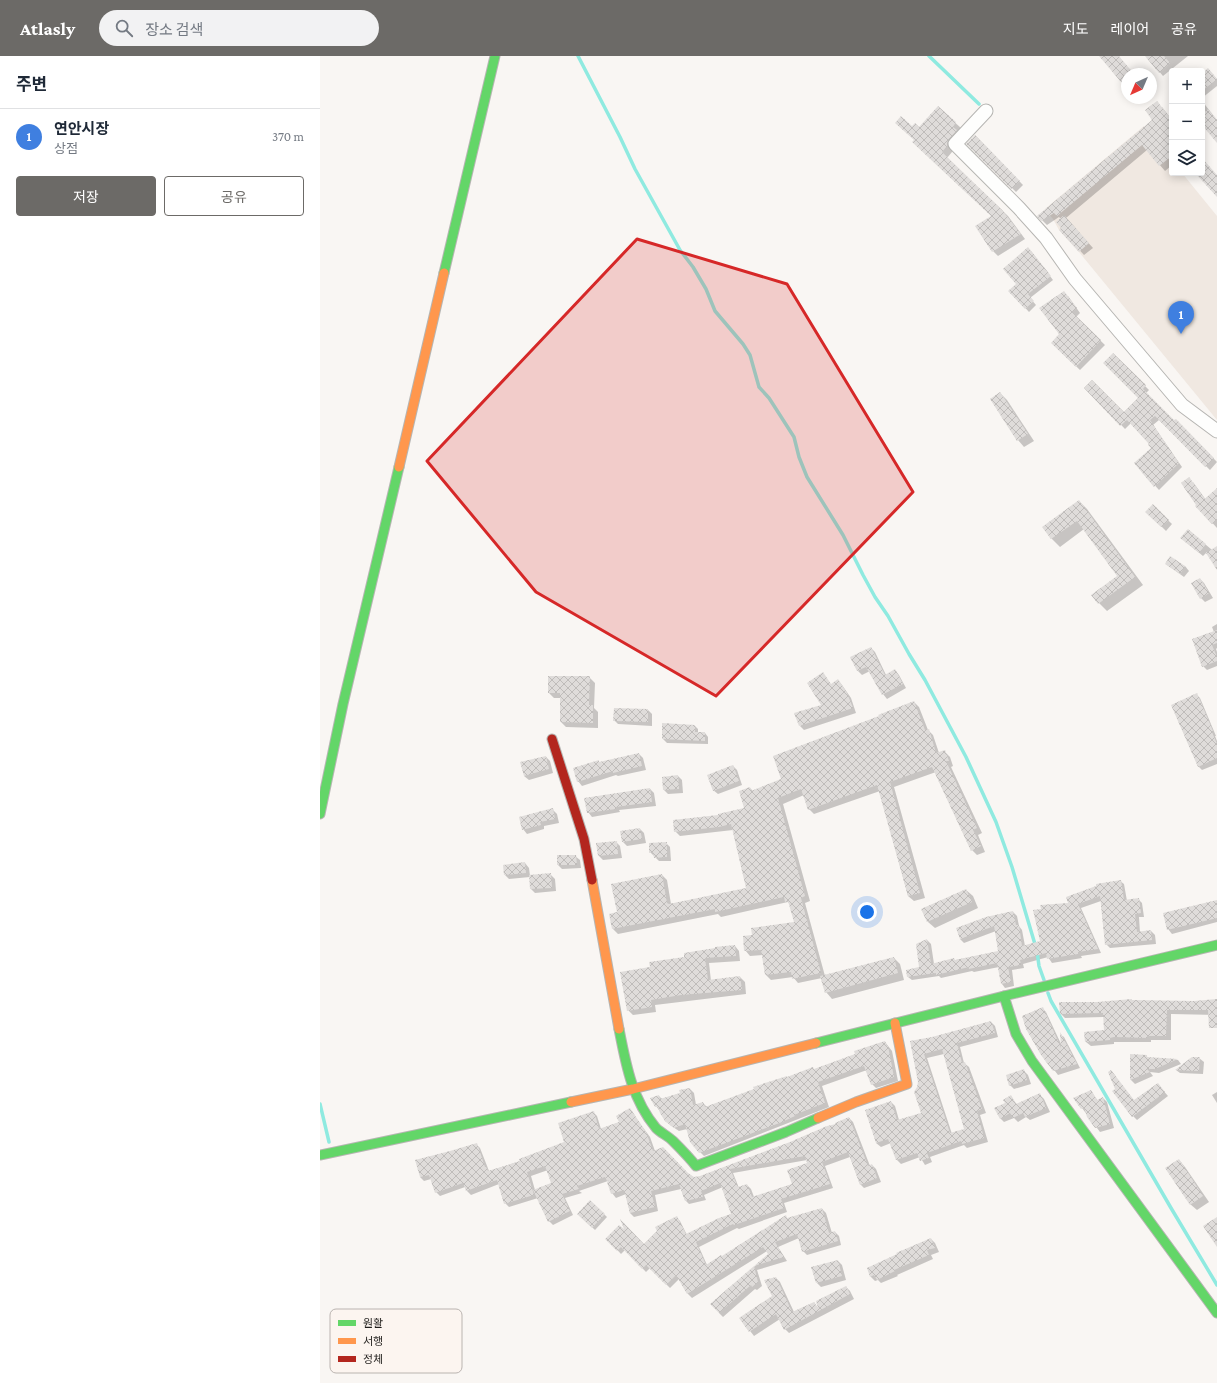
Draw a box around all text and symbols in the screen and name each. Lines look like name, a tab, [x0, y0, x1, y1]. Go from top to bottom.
search box	[99, 10, 379, 46]
icon: search	[113, 17, 135, 39]
text: Atlasly	[20, 18, 75, 39]
text: 지도	[1063, 21, 1089, 37]
text: 레이어	[1111, 21, 1149, 37]
text: 공유	[1171, 21, 1197, 37]
text: 장소 검색	[145, 22, 203, 38]
north arrow	[1121, 68, 1157, 104]
map controls	[1169, 68, 1205, 176]
button: +	[1169, 68, 1205, 104]
text: 주변	[16, 75, 47, 94]
button: −	[1169, 104, 1205, 140]
text: 연안시장	[54, 121, 109, 137]
text: 1	[27, 129, 31, 144]
text: 370 m	[272, 129, 304, 144]
button: layers	[1169, 140, 1205, 176]
text: 상점	[54, 141, 78, 156]
button: 저장	[16, 176, 156, 216]
button: 공유	[164, 176, 304, 216]
pin: 1	[1168, 301, 1194, 334]
your location	[857, 902, 877, 922]
legend	[330, 1309, 462, 1373]
text: 원활	[363, 1317, 383, 1329]
text: 서행	[363, 1335, 383, 1347]
text: 정체	[363, 1353, 383, 1365]

